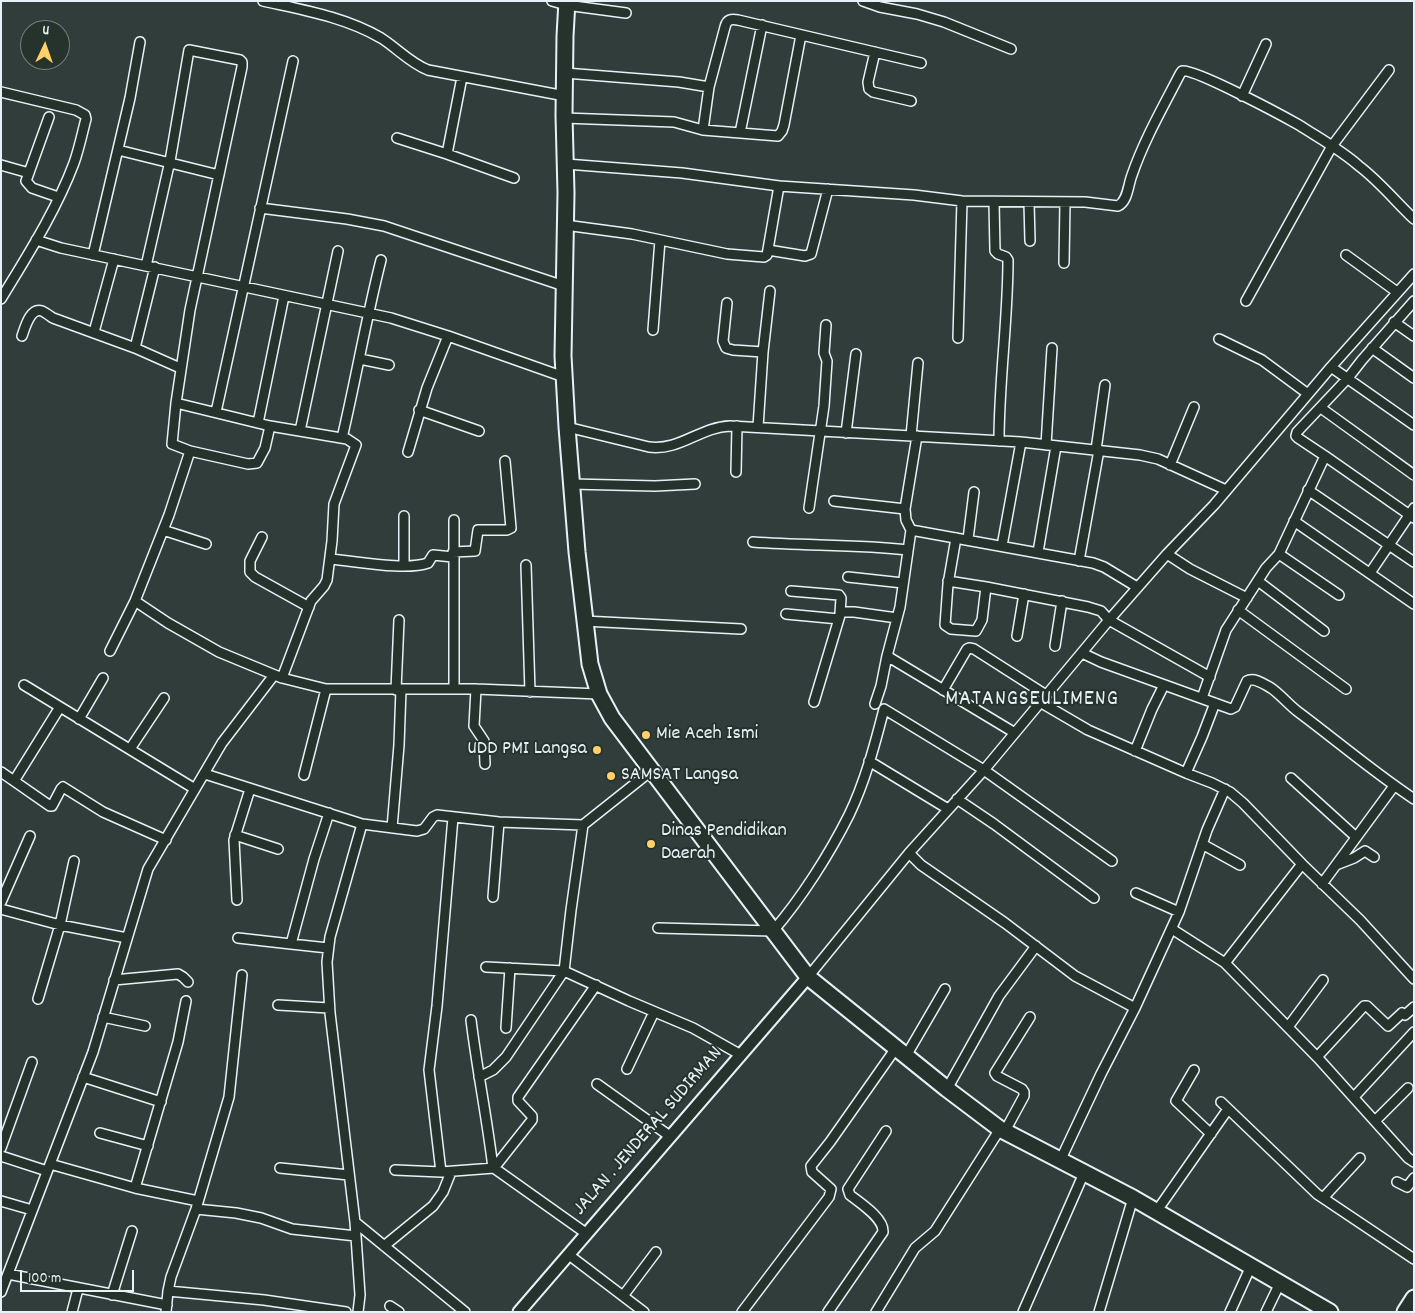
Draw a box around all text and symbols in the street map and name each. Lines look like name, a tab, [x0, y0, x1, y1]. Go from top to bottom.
north arrow	[20, 20, 70, 70]
text: U	[42, 21, 50, 41]
district label: MATANGSEULIMENG	[943, 688, 1121, 714]
place label: Mie Aceh Ismi	[656, 723, 758, 747]
marker: Mie Aceh Ismi	[640, 729, 652, 741]
place label: UDD PMI Langsa	[467, 738, 587, 762]
marker: UDD PMI Langsa	[591, 744, 603, 756]
place label: SAMSAT Langsa	[621, 764, 738, 788]
marker: SAMSAT Langsa	[605, 770, 617, 782]
place label: Dinas Pendidikan Daerah	[661, 820, 787, 867]
marker: Dinas Pendidikan Daerah	[645, 838, 657, 850]
street label: JALAN . JENDERAL SUDIRMAN	[569, 1043, 729, 1221]
scale bar	[22, 1260, 136, 1292]
text: 100 m	[28, 1268, 61, 1290]

